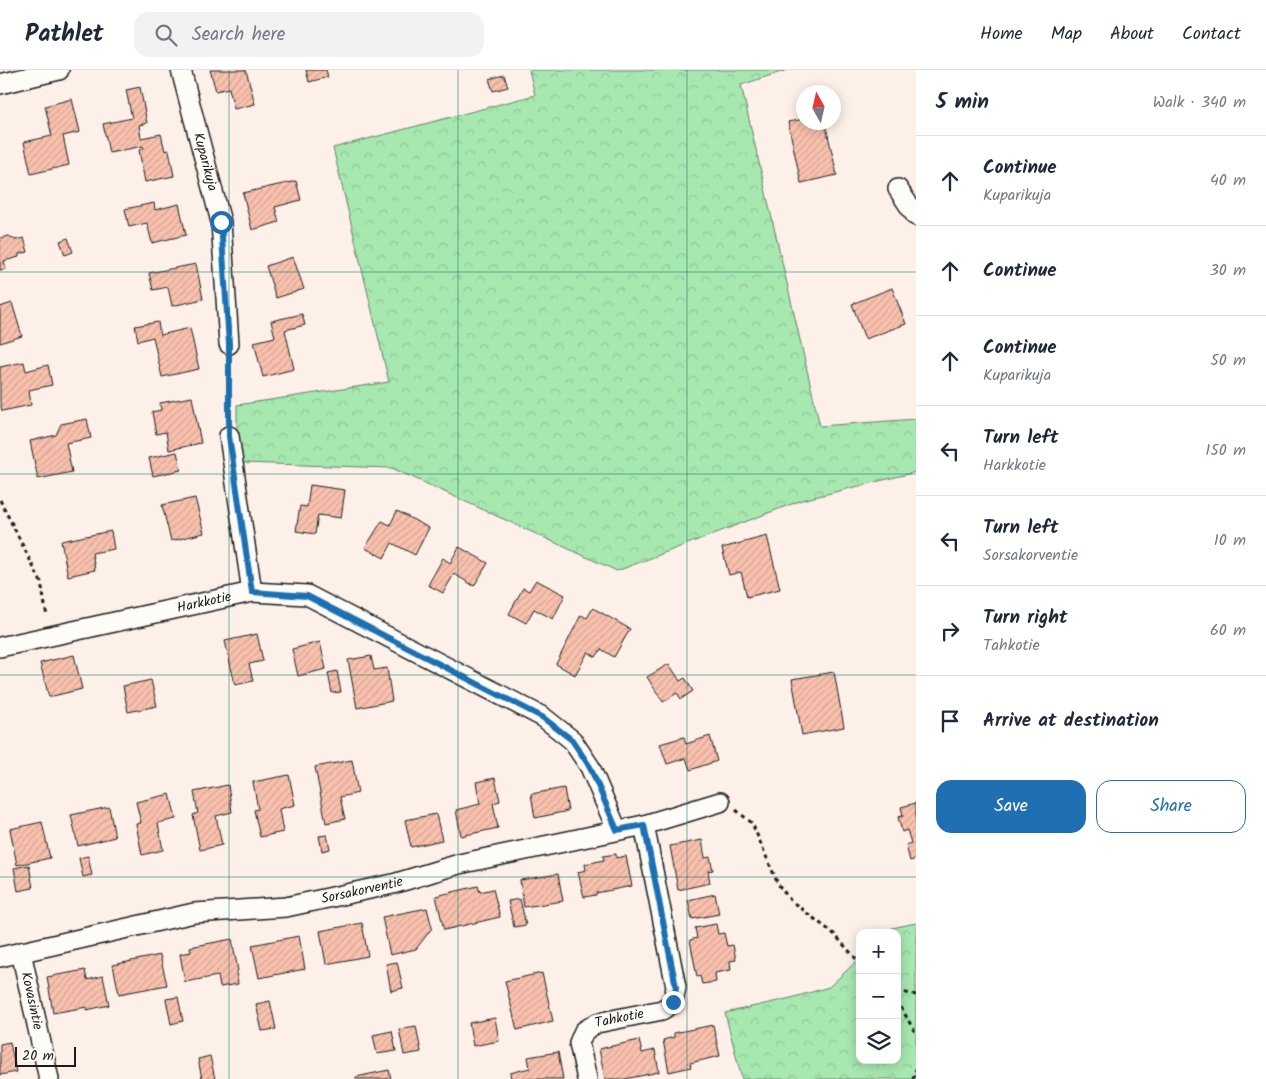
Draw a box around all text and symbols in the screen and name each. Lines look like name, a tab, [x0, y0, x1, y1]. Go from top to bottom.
search box	[134, 12, 484, 57]
text: Pathlet	[25, 15, 104, 54]
text: Search here	[192, 20, 285, 50]
text: Home	[980, 20, 1023, 49]
text: Map	[1051, 20, 1082, 49]
text: About	[1110, 20, 1154, 49]
text: Contact	[1182, 20, 1241, 49]
icon: search	[152, 21, 180, 49]
north arrow	[796, 85, 841, 130]
text: 5 min	[936, 86, 989, 119]
text: Walk · 340 m	[1153, 90, 1246, 115]
street label: Kuparikuja	[187, 130, 223, 194]
text: Continue	[983, 153, 1056, 183]
icon: ahead	[936, 167, 964, 195]
text: 40 m	[1210, 168, 1246, 193]
text: Kuparikuja	[983, 183, 1051, 208]
route start	[210, 211, 233, 234]
text: Continue	[983, 256, 1056, 286]
icon: ahead	[936, 257, 964, 285]
text: 30 m	[1210, 258, 1246, 283]
text: Continue	[983, 333, 1056, 363]
icon: ahead	[936, 347, 964, 375]
text: 50 m	[1210, 348, 1246, 373]
text: Kuparikuja	[983, 363, 1051, 388]
text: Turn left	[983, 423, 1058, 453]
icon: left	[936, 437, 964, 465]
text: 150 m	[1205, 438, 1246, 463]
text: Harkkotie	[983, 453, 1046, 478]
text: Turn left	[983, 513, 1058, 543]
icon: left	[936, 527, 964, 555]
text: 10 m	[1214, 528, 1246, 553]
text: Sorsakorventie	[983, 543, 1078, 568]
street label: Harkkotie	[175, 586, 234, 619]
text: Turn right	[983, 603, 1068, 633]
icon: right	[936, 617, 964, 645]
text: 60 m	[1210, 618, 1246, 643]
text: Tahkotie	[983, 633, 1040, 658]
text: Arrive at destination	[983, 706, 1159, 736]
icon: arrive	[936, 707, 964, 735]
button: Save	[936, 780, 1086, 833]
button: Share	[1096, 780, 1246, 833]
street label: Sorsakorventie	[319, 870, 407, 910]
map controls	[856, 929, 901, 1064]
button: +	[856, 929, 901, 974]
street label: Kovasintie	[15, 970, 49, 1033]
button: −	[856, 974, 901, 1019]
route end	[662, 991, 685, 1014]
street label: Tahkotie	[593, 1003, 647, 1034]
button: layers	[856, 1019, 901, 1064]
scale bar	[15, 1044, 76, 1067]
text: 20 m	[22, 1045, 54, 1067]

